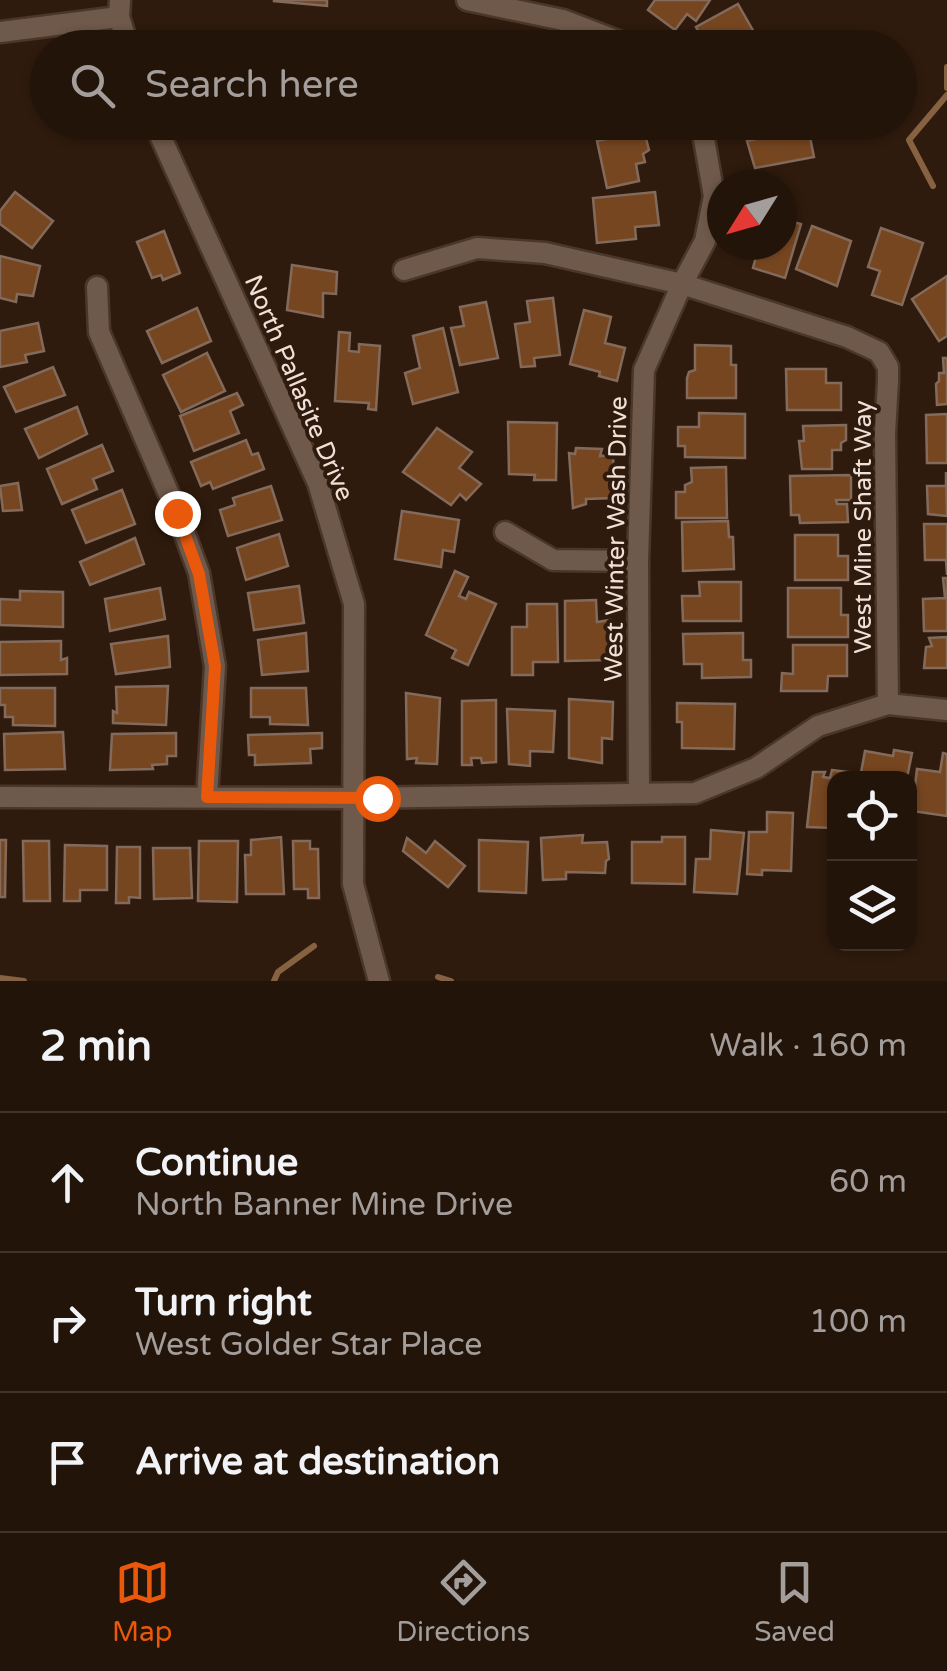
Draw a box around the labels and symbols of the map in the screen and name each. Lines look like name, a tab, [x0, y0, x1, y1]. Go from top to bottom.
north arrow	[707, 170, 797, 260]
street label: North Pallasite Drive	[238, 271, 360, 505]
street label: West Winter Wash Drive	[599, 396, 633, 682]
street label: West Mine Shaft Way	[848, 400, 878, 654]
route end	[155, 491, 201, 537]
route start	[355, 776, 401, 822]

